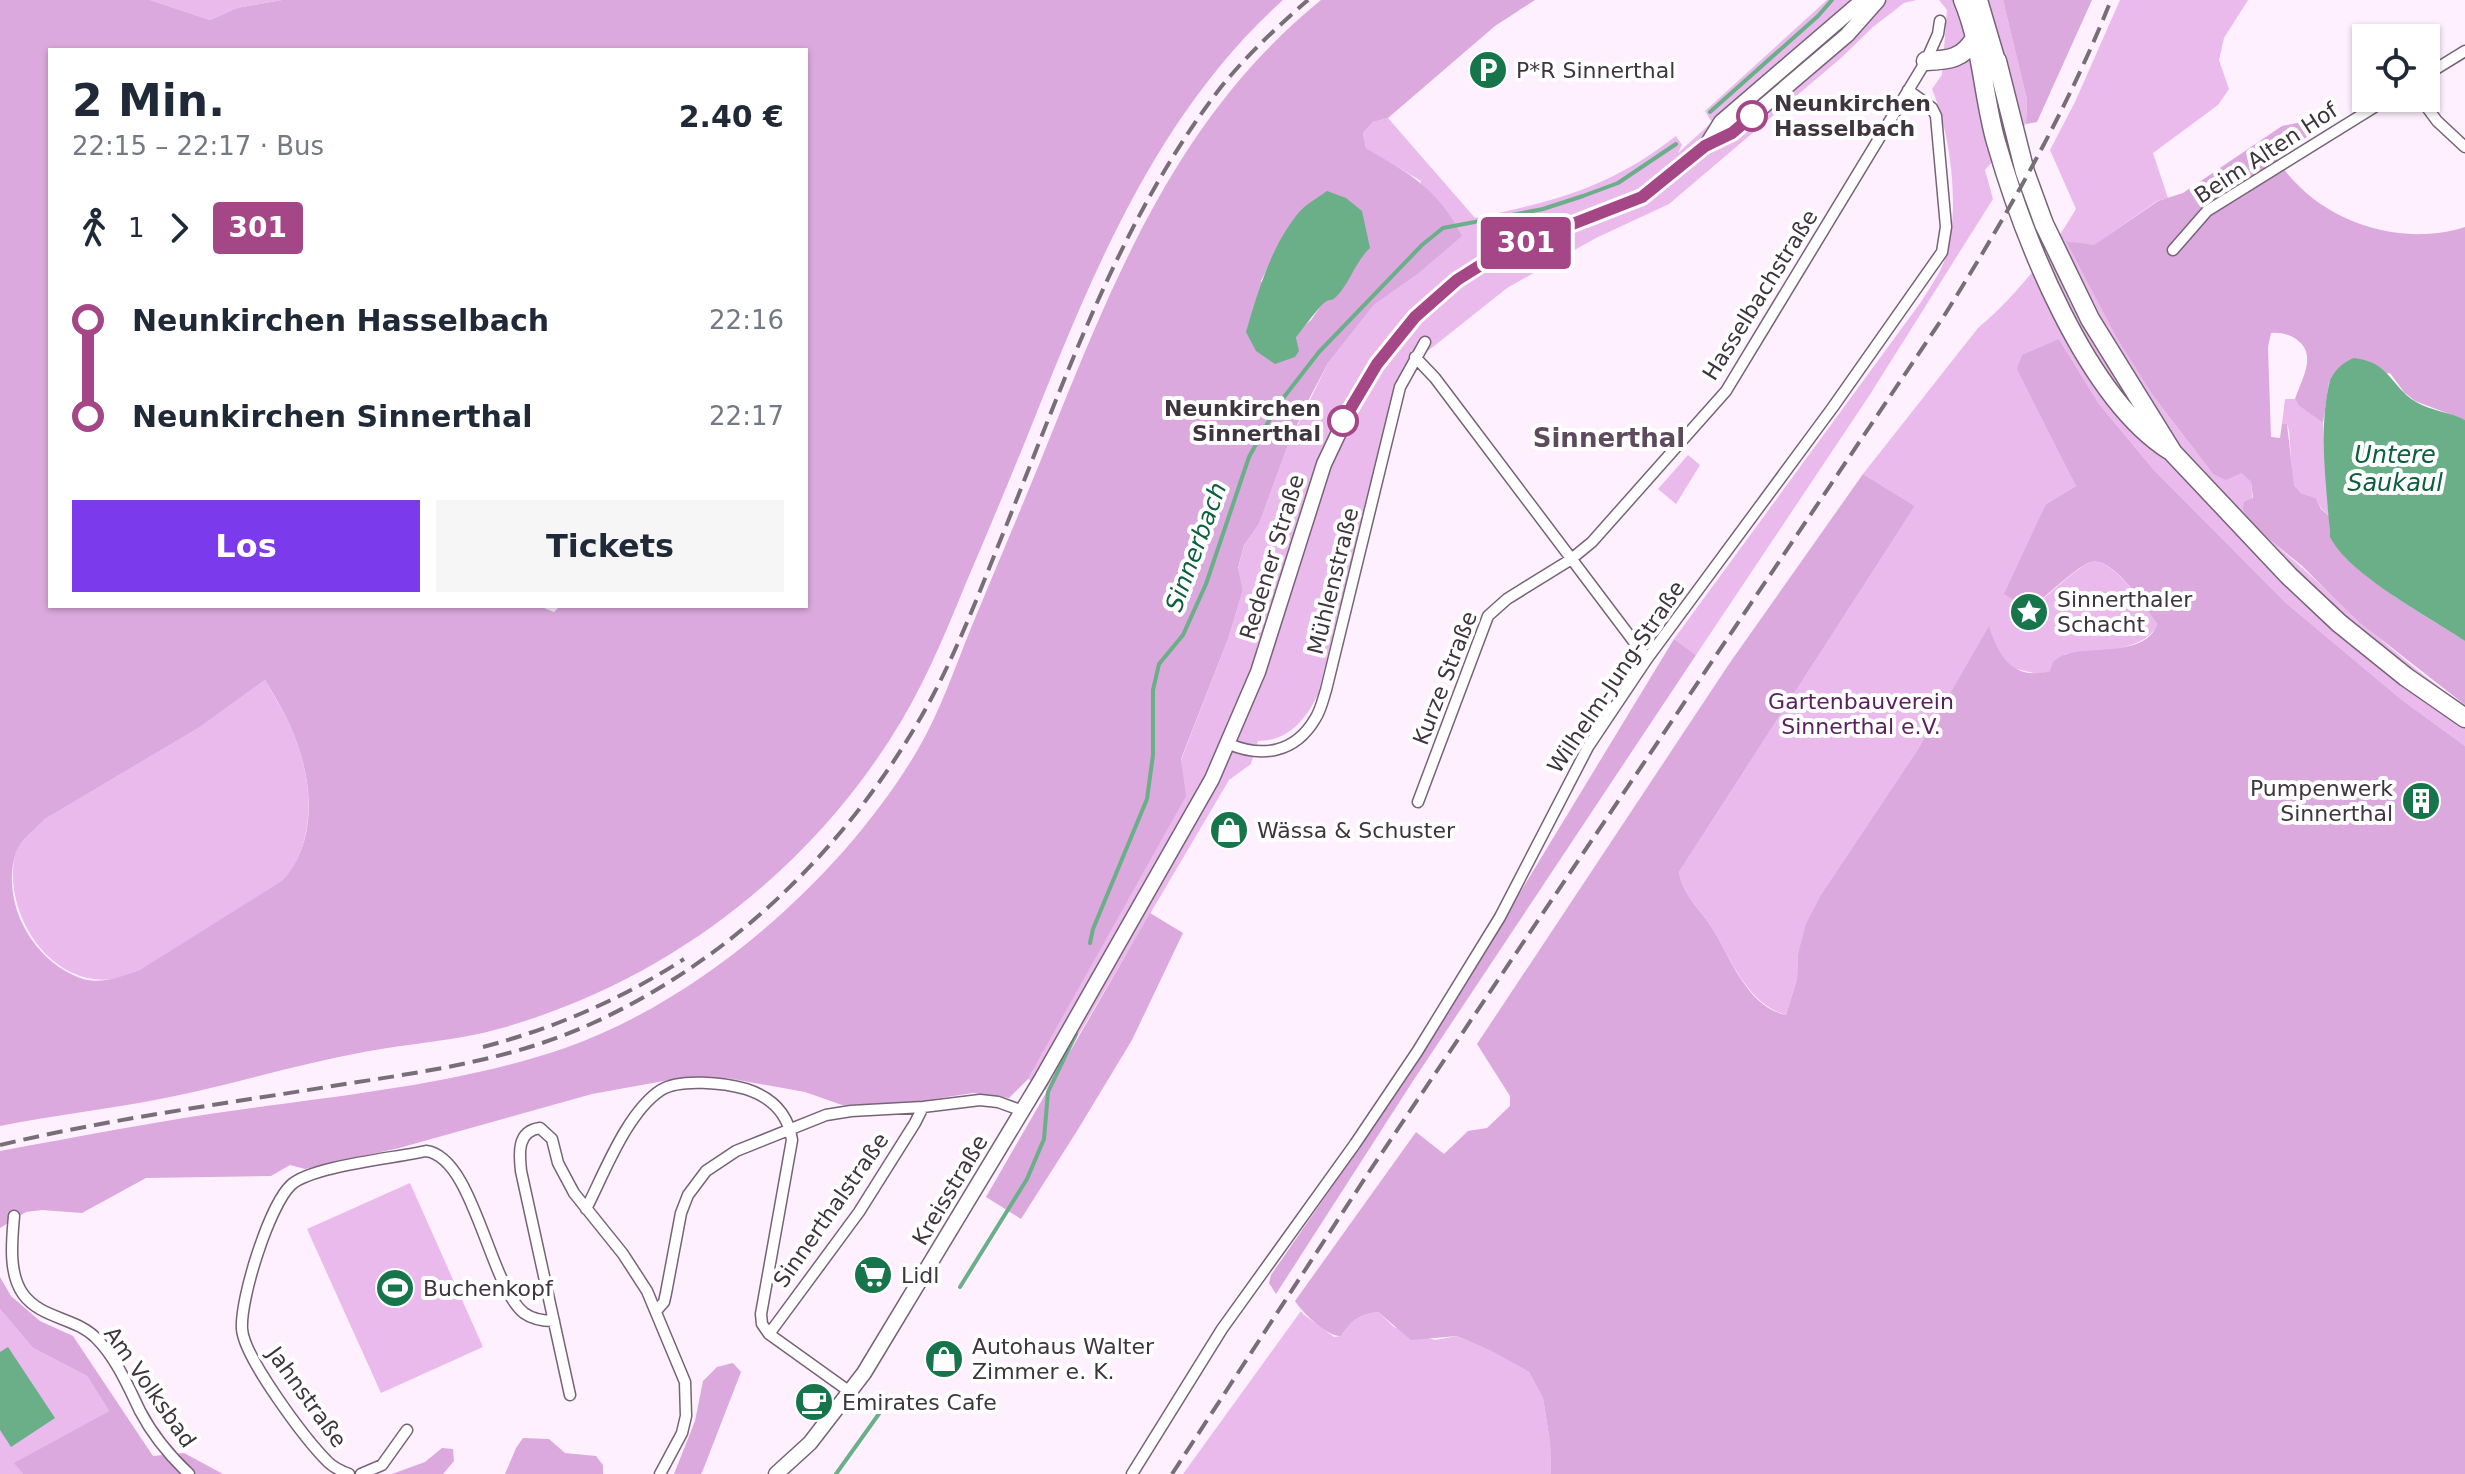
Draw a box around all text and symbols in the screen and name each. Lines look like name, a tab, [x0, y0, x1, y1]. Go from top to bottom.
map controls	[2352, 24, 2440, 112]
button: locate	[2352, 24, 2440, 112]
parking icon: P*R Sinnerthal	[1467, 49, 1509, 91]
place label: P*R Sinnerthal	[1516, 58, 1675, 83]
text: 2 Min.	[72, 75, 225, 126]
place label: Neunkirchen Hasselbach	[1774, 91, 1931, 141]
street label: Beim Alten Hof	[2190, 97, 2343, 208]
text: 2.40 €	[679, 99, 784, 134]
marker: Neunkirchen Hasselbach	[1737, 101, 1767, 131]
text: 22:15 – 22:17 · Bus	[72, 131, 324, 161]
street label: Hasselbachstraße	[1697, 205, 1823, 385]
icon: walk	[72, 206, 116, 250]
icon: forward	[157, 206, 201, 250]
text: 301	[229, 211, 287, 244]
text: 1	[128, 213, 145, 243]
line badge: 301	[1480, 217, 1572, 269]
text: 301	[1497, 226, 1555, 259]
text: Neunkirchen Hasselbach	[132, 303, 549, 338]
text: 22:16	[709, 305, 784, 335]
place label: Neunkirchen Sinnerthal	[1164, 396, 1321, 446]
text: Neunkirchen Sinnerthal	[132, 399, 532, 434]
text: 22:17	[709, 401, 784, 431]
marker: Neunkirchen Sinnerthal	[1328, 406, 1358, 436]
district label: Sinnerthal	[1533, 423, 1685, 453]
water label: Untere Saukaul	[2347, 441, 2443, 497]
street label: Redener Straße	[1235, 471, 1309, 643]
water label: Sinnerbach	[1160, 479, 1232, 615]
button: Los	[72, 500, 420, 592]
button: Tickets	[436, 500, 784, 592]
street label: Mühlenstraße	[1303, 505, 1363, 657]
street label: Wilhelm-Jung-Straße	[1542, 576, 1690, 778]
place label: Sinnerthaler Schacht	[2057, 587, 2193, 637]
place icon: Sinnerthaler Schacht	[2008, 591, 2050, 633]
street label: Kurze Straße	[1408, 608, 1482, 748]
park label: Gartenbauverein Sinnerthal e.V.	[1768, 689, 1954, 739]
place label: Pumpenwerk Sinnerthal	[2250, 776, 2393, 826]
building icon: Pumpenwerk Sinnerthal	[2400, 780, 2442, 822]
shop icon: Wässa & Schuster	[1208, 809, 1250, 851]
place label: Wässa & Schuster	[1257, 818, 1456, 843]
street label: Sinnerthalstraße	[768, 1128, 894, 1292]
street label: Kreisstraße	[907, 1130, 993, 1250]
supermarket icon: Lidl	[852, 1254, 894, 1296]
place label: Lidl	[901, 1263, 939, 1288]
sports icon: Buchenkopf	[374, 1267, 416, 1309]
place label: Buchenkopf	[423, 1276, 554, 1301]
street label: Am Volksbad	[99, 1322, 201, 1452]
place label: Autohaus Walter Zimmer e. K.	[972, 1334, 1155, 1384]
shop icon: Autohaus Walter Zimmer e. K.	[923, 1338, 965, 1380]
street label: Jahnstraße	[261, 1340, 352, 1452]
cafe icon: Emirates Cafe	[793, 1381, 835, 1423]
place label: Emirates Cafe	[842, 1390, 997, 1415]

